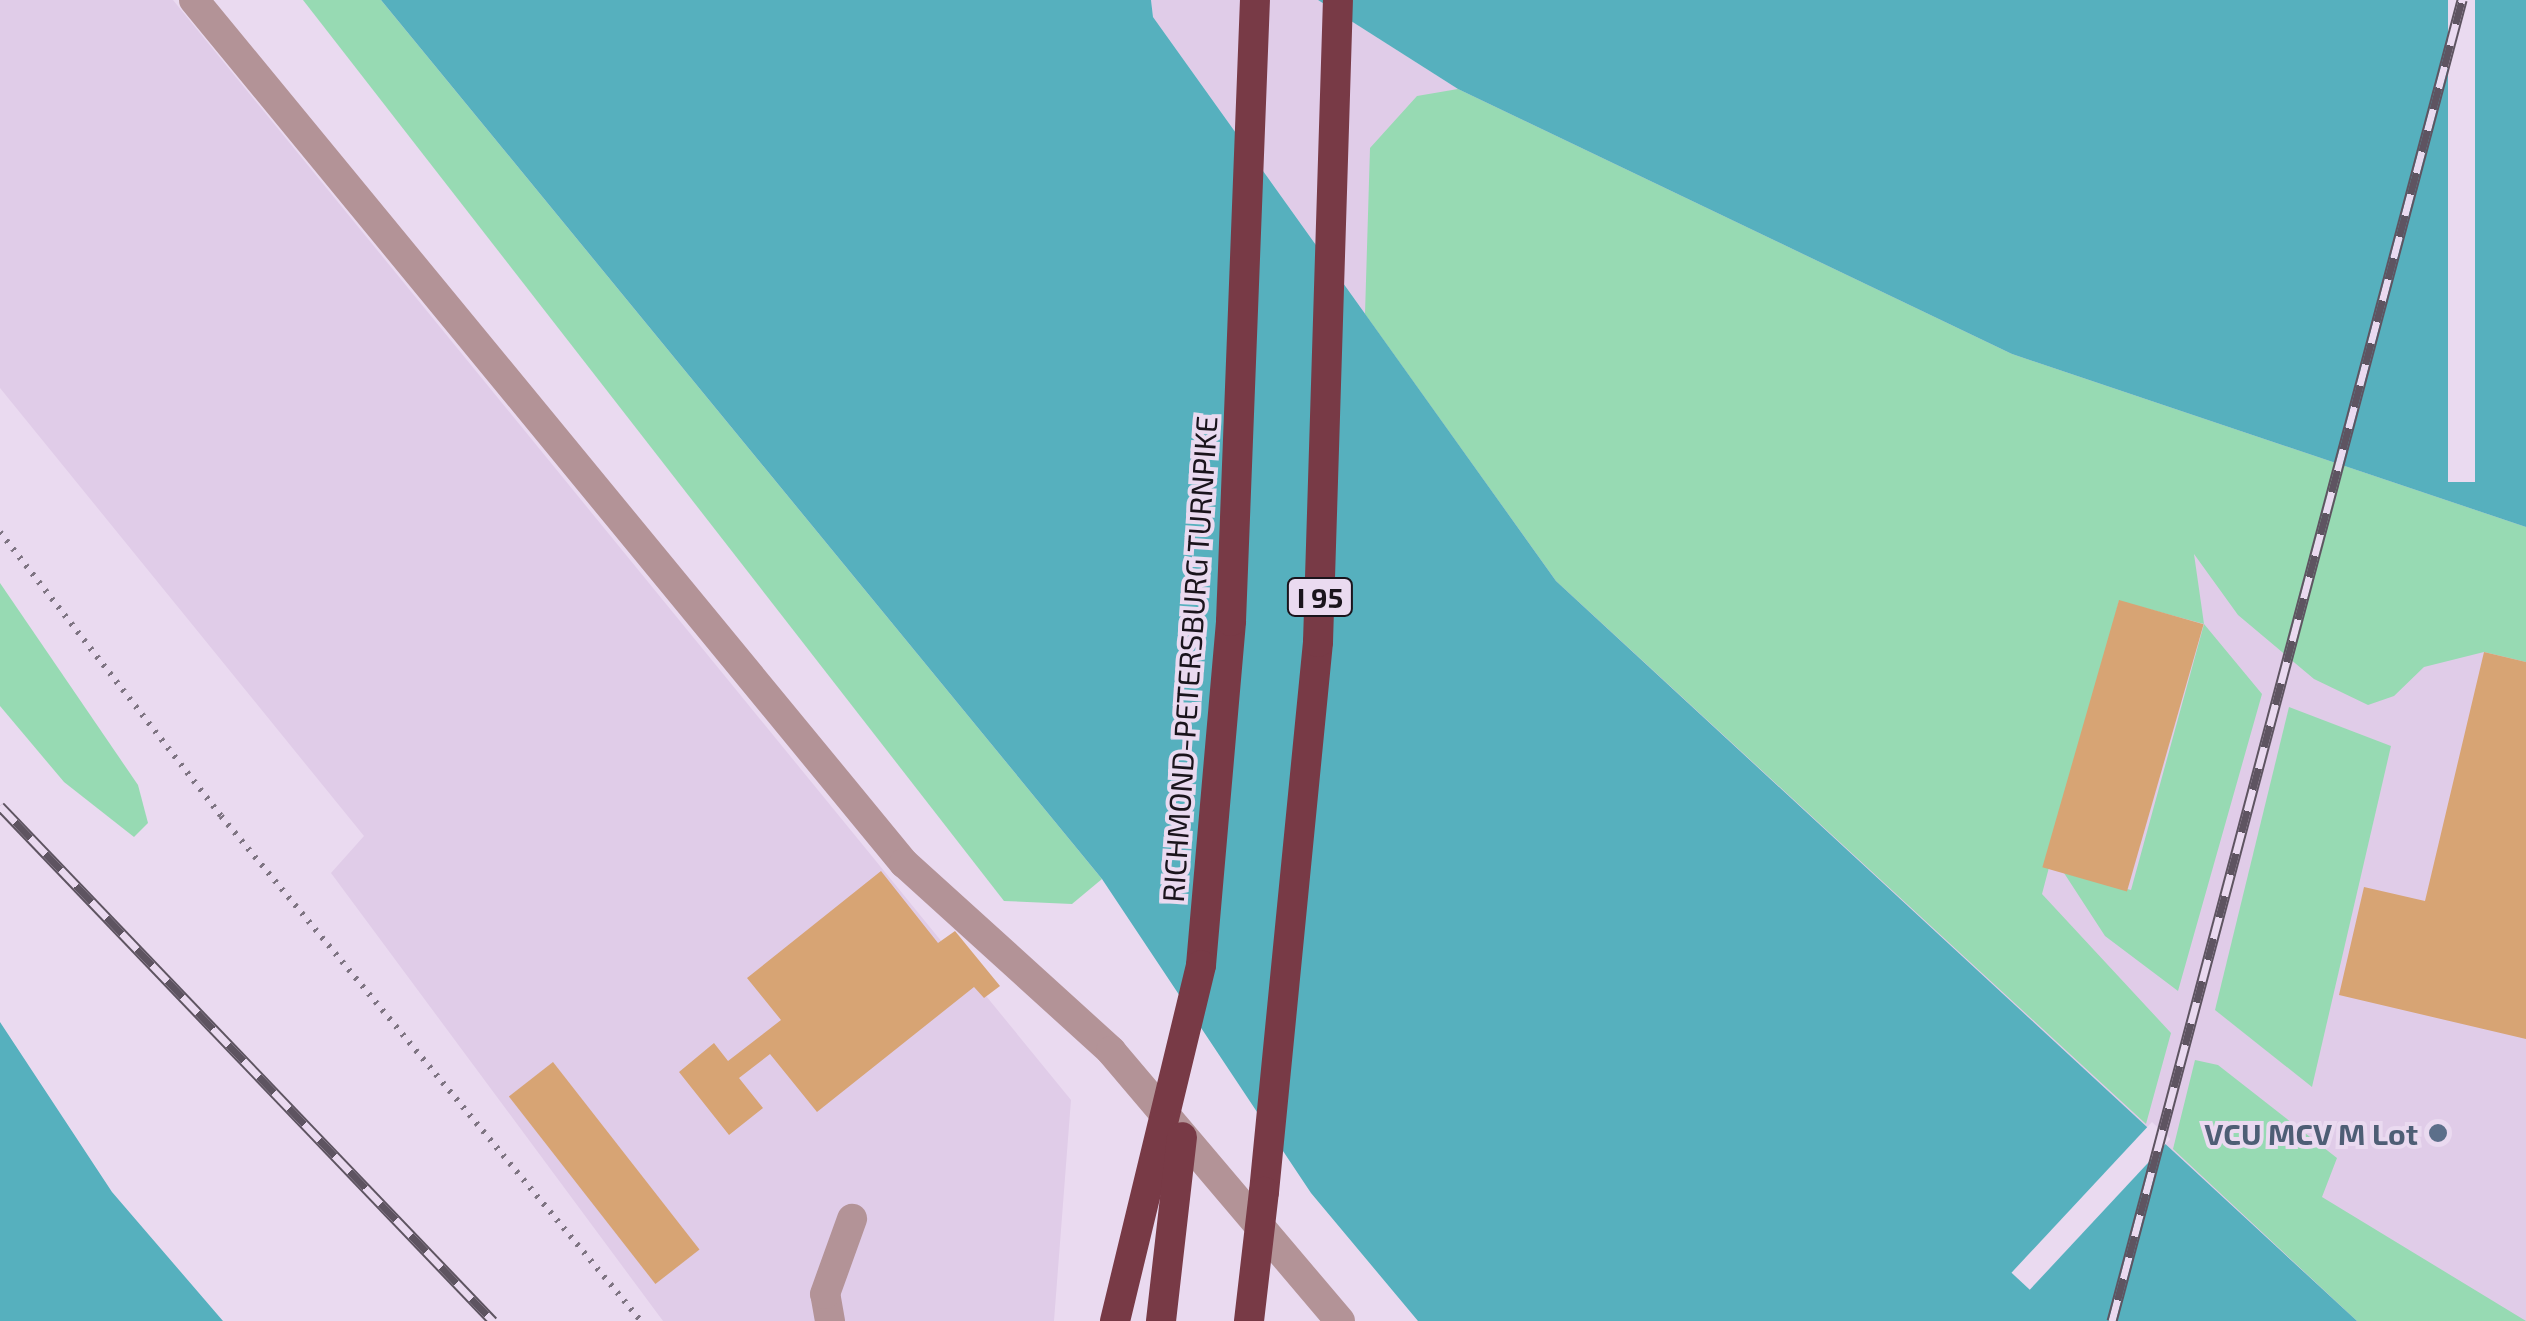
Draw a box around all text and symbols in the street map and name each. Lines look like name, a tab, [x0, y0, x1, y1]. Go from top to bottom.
street label: RICHMOND-PETERSBURG TURNPIKE	[1154, 414, 1224, 904]
road number: I 95	[1285, 574, 1355, 620]
place label: VCU MCV M Lot	[2204, 1115, 2418, 1151]
marker: VCU MCV M Lot	[2427, 1122, 2449, 1144]

